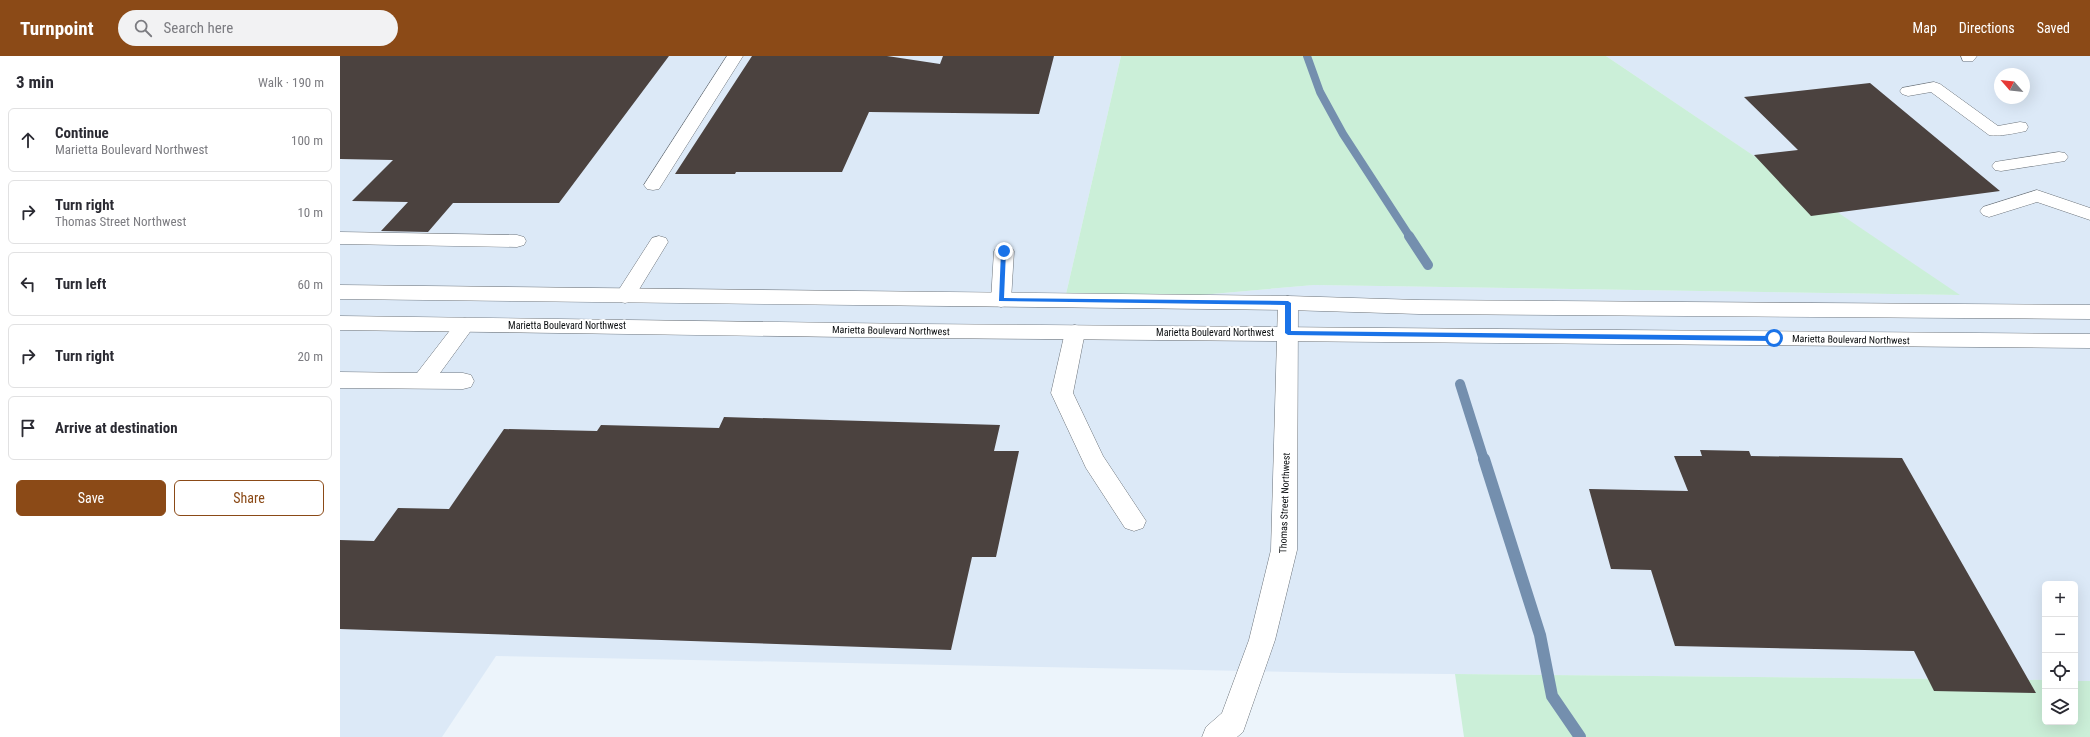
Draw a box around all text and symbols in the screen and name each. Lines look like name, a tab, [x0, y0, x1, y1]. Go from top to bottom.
search box	[118, 10, 398, 46]
text: Turnpoint	[20, 17, 94, 40]
icon: search	[132, 17, 154, 39]
text: Search here	[164, 19, 233, 37]
text: Map	[1913, 20, 1937, 36]
text: Directions	[1959, 20, 2015, 36]
text: Saved	[2037, 20, 2070, 36]
north arrow	[1994, 68, 2030, 104]
text: 3 min	[16, 72, 54, 92]
text: Walk · 190 m	[258, 75, 324, 90]
text: Continue	[55, 124, 109, 142]
icon: ahead	[17, 129, 39, 151]
text: 100 m	[291, 133, 323, 148]
text: Marietta Boulevard Northwest	[55, 142, 208, 157]
text: Turn right	[55, 196, 114, 214]
icon: right	[17, 201, 39, 223]
text: 10 m	[297, 205, 323, 220]
text: Thomas Street Northwest	[55, 214, 186, 229]
route end	[995, 242, 1013, 260]
icon: left	[17, 273, 39, 295]
text: Turn left	[55, 275, 106, 293]
text: 60 m	[297, 277, 323, 292]
street label: Marietta Boulevard Northwest	[508, 320, 626, 331]
street label: Marietta Boulevard Northwest	[832, 324, 950, 337]
street label: Marietta Boulevard Northwest	[1156, 327, 1274, 338]
route start	[1765, 329, 1783, 347]
street label: Marietta Boulevard Northwest	[1792, 333, 1910, 346]
icon: right	[17, 345, 39, 367]
text: Turn right	[55, 347, 114, 365]
text: 20 m	[297, 349, 323, 364]
icon: arrive	[17, 417, 39, 439]
text: Arrive at destination	[55, 419, 178, 437]
street label: Thomas Street Northwest	[1277, 452, 1292, 554]
button: Save	[16, 480, 166, 516]
button: Share	[174, 480, 324, 516]
map controls	[2042, 581, 2078, 725]
button: +	[2042, 581, 2078, 617]
button: −	[2042, 617, 2078, 653]
button: locate	[2042, 653, 2078, 689]
button: layers	[2042, 689, 2078, 725]

